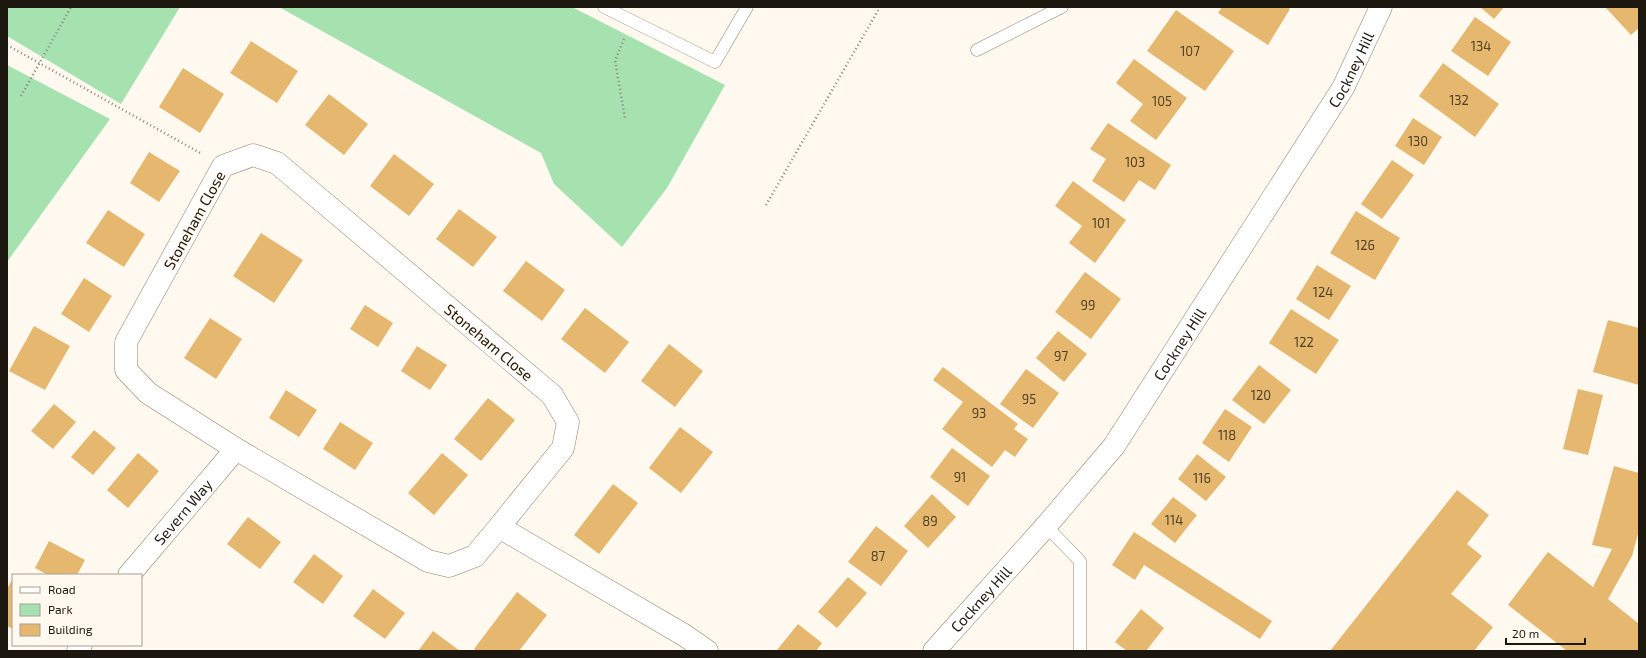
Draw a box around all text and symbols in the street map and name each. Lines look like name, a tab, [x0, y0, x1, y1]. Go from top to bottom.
street label: Cockney Hill	[1324, 28, 1377, 111]
house number: 134	[1471, 38, 1491, 54]
house number: 107	[1180, 43, 1200, 59]
house number: 132	[1449, 92, 1469, 108]
house number: 105	[1152, 93, 1172, 109]
house number: 130	[1408, 133, 1428, 149]
house number: 103	[1125, 154, 1145, 170]
street label: Stoneham Close	[159, 168, 229, 272]
house number: 101	[1092, 215, 1110, 231]
house number: 126	[1355, 237, 1375, 253]
house number: 124	[1313, 284, 1333, 300]
house number: 99	[1081, 297, 1095, 313]
street label: Stoneham Close	[441, 300, 537, 384]
street label: Cockney Hill	[1149, 304, 1209, 384]
house number: 122	[1294, 334, 1314, 350]
house number: 97	[1054, 348, 1068, 364]
house number: 120	[1251, 387, 1271, 403]
house number: 95	[1022, 391, 1036, 407]
house number: 93	[972, 405, 986, 421]
house number: 118	[1218, 427, 1236, 443]
house number: 91	[954, 469, 966, 485]
house number: 116	[1193, 470, 1211, 486]
street label: Severn Way	[150, 475, 216, 548]
house number: 114	[1165, 512, 1183, 528]
house number: 89	[922, 513, 938, 529]
house number: 87	[871, 548, 886, 564]
street label: Cockney Hill	[946, 562, 1015, 636]
legend	[12, 574, 142, 646]
text: Road	[48, 582, 76, 596]
text: Park	[48, 602, 73, 616]
scale bar	[1506, 620, 1585, 646]
text: Building	[48, 622, 93, 636]
text: 20 m	[1512, 626, 1539, 640]

